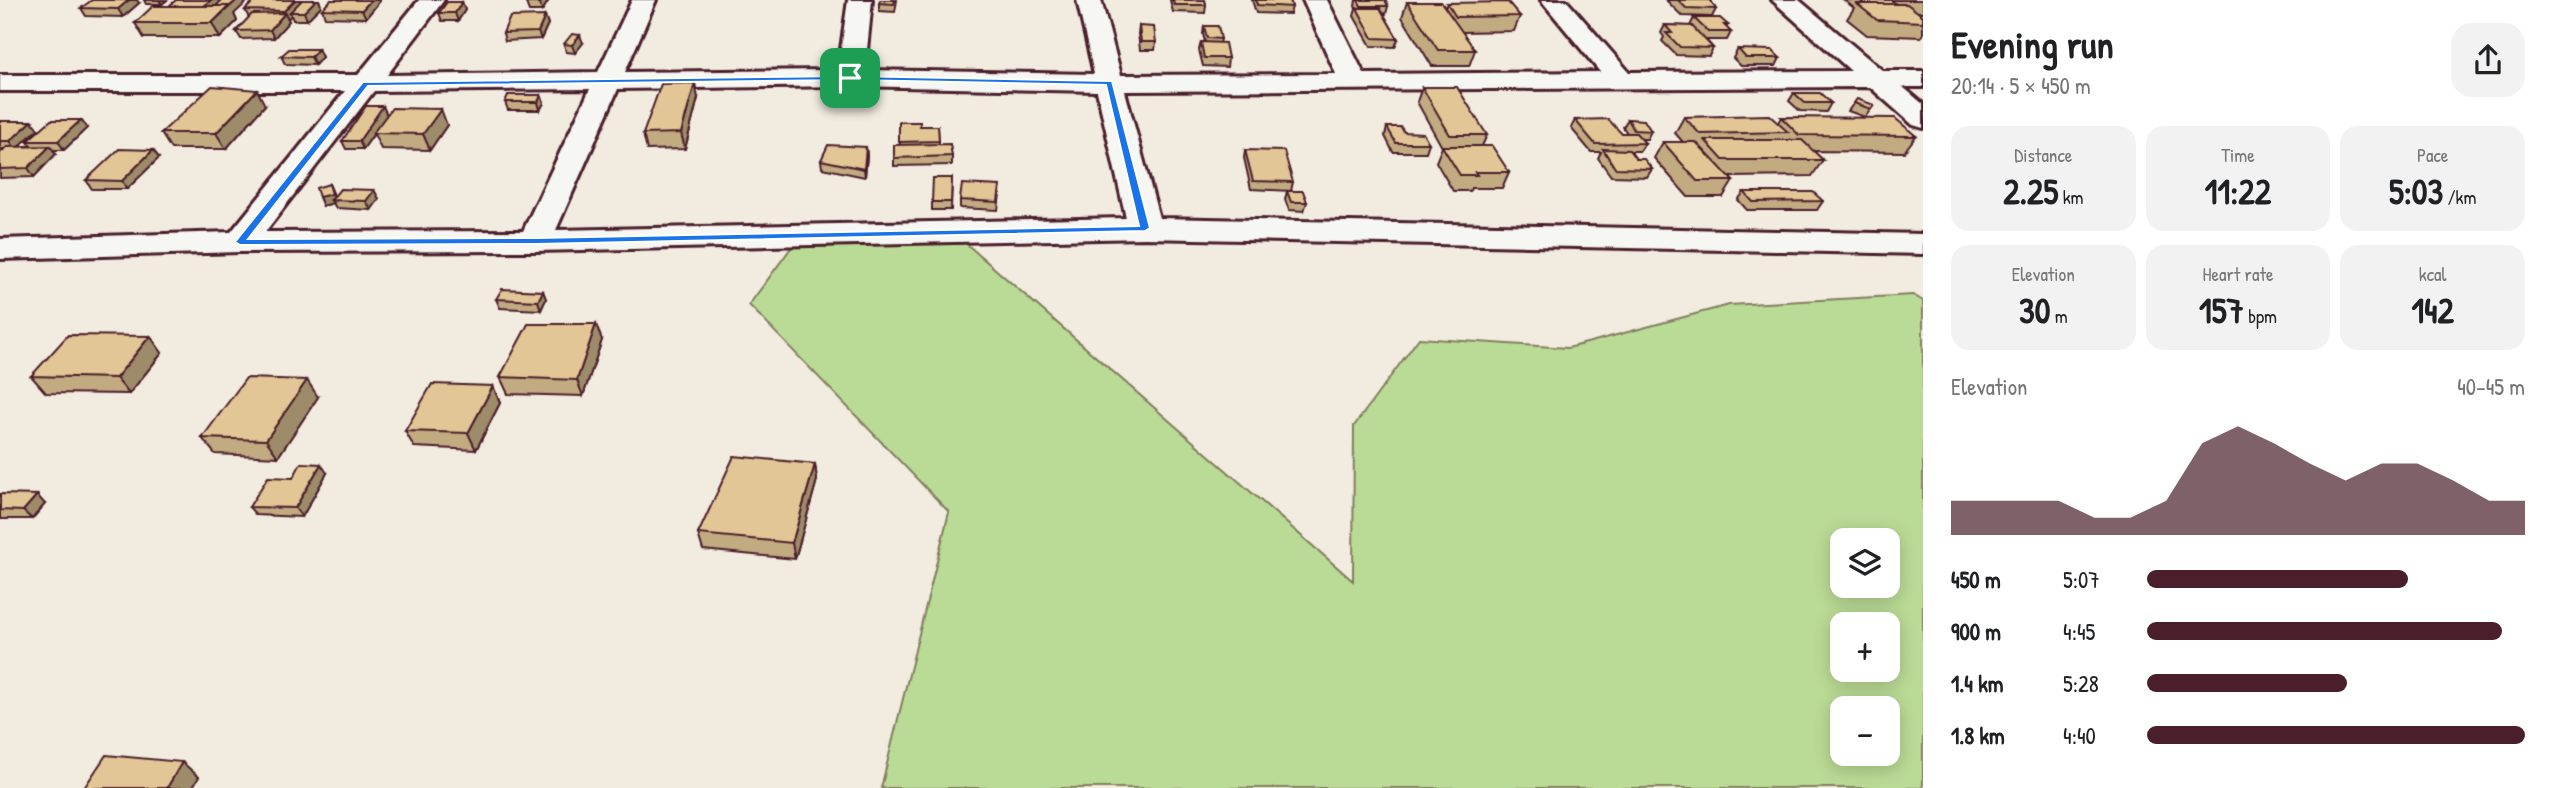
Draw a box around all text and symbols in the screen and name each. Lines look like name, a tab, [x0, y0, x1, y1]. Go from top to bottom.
text: Evening run	[1951, 18, 2114, 70]
button: share	[2451, 23, 2525, 97]
pin	[820, 48, 880, 108]
icon: arrive	[831, 59, 869, 97]
text: 20:14 · 5 × 450 m	[1951, 70, 2091, 101]
text: Distance	[2014, 142, 2072, 168]
text: Time	[2221, 142, 2255, 168]
text: Pace	[2417, 142, 2448, 168]
text: 2.25	[2003, 168, 2058, 215]
text: 11:22	[2205, 168, 2271, 215]
text: 5:03	[2389, 168, 2443, 215]
text: km	[2058, 184, 2083, 210]
text: /km	[2443, 184, 2476, 210]
text: Elevation	[2012, 261, 2075, 287]
text: Heart rate	[2203, 261, 2273, 287]
text: kcal	[2419, 261, 2447, 287]
text: 30	[2019, 287, 2050, 334]
text: 157	[2199, 287, 2244, 334]
text: 142	[2412, 287, 2454, 334]
text: m	[2050, 303, 2068, 329]
text: bpm	[2244, 303, 2277, 329]
text: Elevation	[1951, 371, 2027, 402]
text: 40–45 m	[2457, 371, 2525, 402]
map controls	[1830, 528, 1900, 766]
button: layers	[1830, 528, 1900, 598]
text: 450 m	[1951, 564, 2001, 595]
text: 5:07	[2063, 564, 2100, 595]
button: +	[1830, 612, 1900, 682]
text: 900 m	[1951, 616, 2001, 647]
text: 4:45	[2063, 616, 2095, 647]
text: 1.4 km	[1951, 668, 2003, 699]
text: 5:28	[2063, 668, 2099, 699]
button: −	[1830, 696, 1900, 766]
text: 1.8 km	[1951, 720, 2005, 751]
text: 4:40	[2063, 720, 2096, 751]

